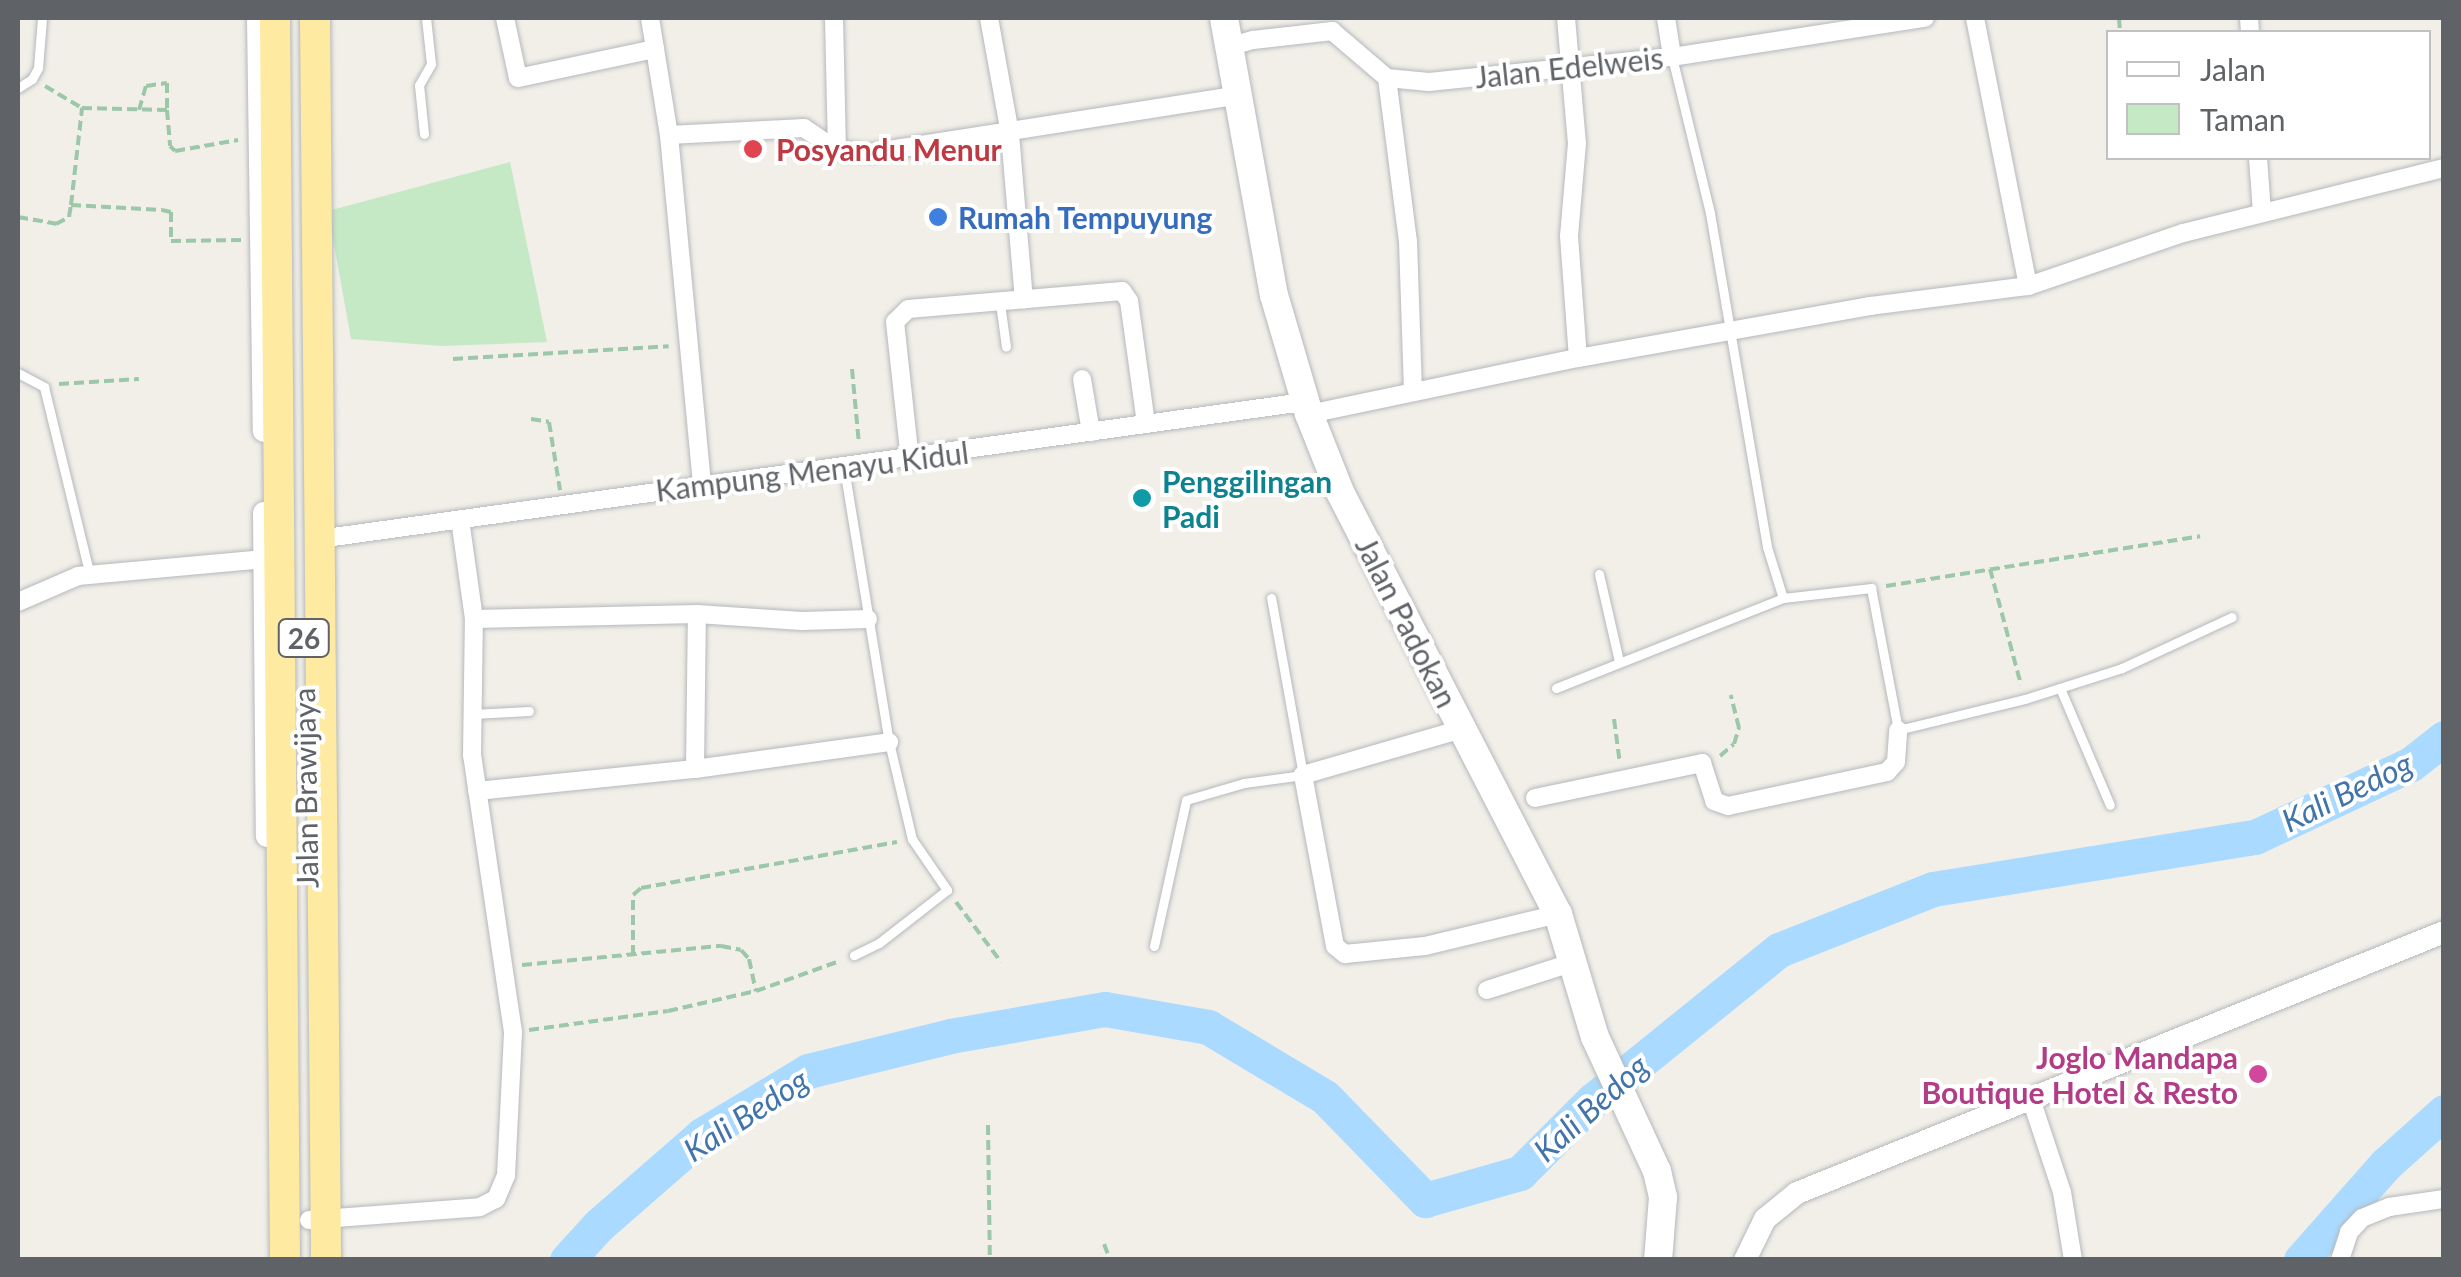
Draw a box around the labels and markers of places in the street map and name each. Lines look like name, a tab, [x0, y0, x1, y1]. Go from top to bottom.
place label: Posyandu Menur	[776, 131, 1002, 167]
marker: Posyandu Menur	[740, 136, 766, 162]
place label: Rumah Tempuyung	[958, 199, 1213, 235]
marker: Rumah Tempuyung	[927, 206, 949, 228]
place label: Penggilingan Padi	[1162, 463, 1332, 534]
marker: Penggilingan Padi	[1131, 487, 1153, 509]
place label: Joglo Mandapa Boutique Hotel & Resto	[1922, 1039, 2238, 1110]
marker: Joglo Mandapa Boutique Hotel & Resto	[2247, 1063, 2269, 1085]

